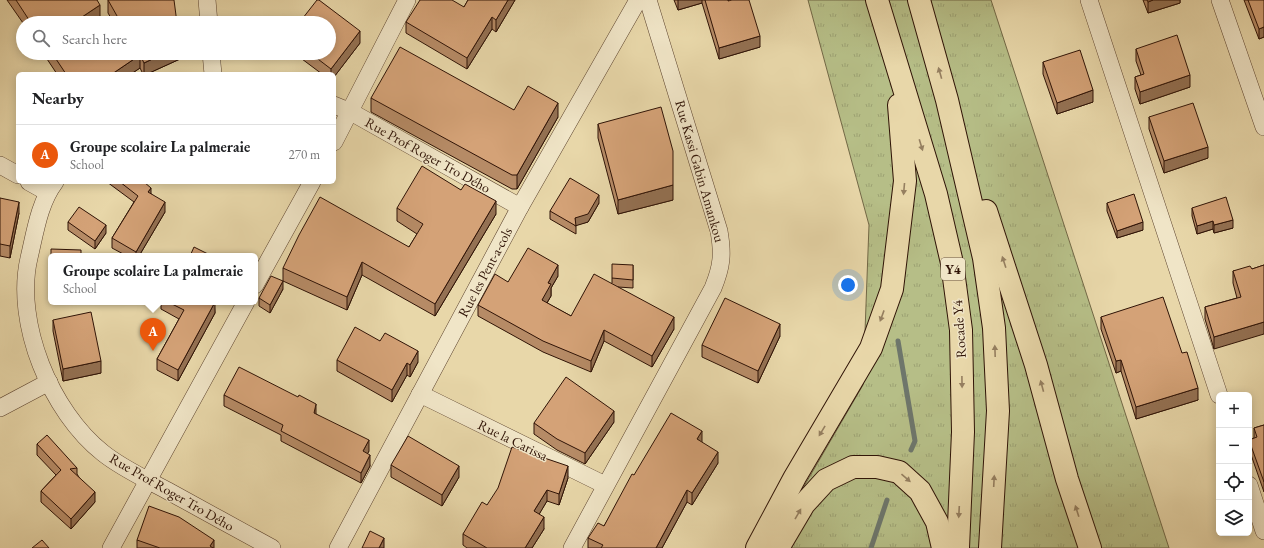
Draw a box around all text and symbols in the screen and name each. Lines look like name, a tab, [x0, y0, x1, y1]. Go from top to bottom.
search box	[16, 16, 336, 60]
icon: search	[30, 27, 52, 49]
text: Search here	[62, 29, 127, 48]
one-way arrow	[937, 67, 943, 79]
text: Nearby	[32, 87, 84, 109]
street label: Rue Kassi Gabin Amankou	[671, 98, 729, 245]
street label: Rue Prof Roger Tro Dého	[362, 113, 494, 197]
text: Groupe scolaire La palmeraie	[70, 137, 250, 156]
one-way arrow	[918, 139, 924, 151]
text: A	[40, 146, 50, 163]
text: 270 m	[289, 146, 320, 163]
text: School	[70, 156, 104, 173]
one-way arrow	[901, 183, 907, 195]
street label: Rue les Pent-a-cols	[454, 224, 516, 320]
popup	[48, 253, 258, 305]
one-way arrow	[1000, 256, 1006, 268]
road number: Y4	[941, 258, 965, 280]
text: Groupe scolaire La palmeraie	[63, 261, 243, 280]
your location	[838, 275, 858, 295]
text: School	[63, 280, 97, 297]
street label: Rocade Y4	[948, 299, 970, 359]
one-way arrow	[879, 311, 885, 323]
pin: A	[140, 318, 166, 351]
one-way arrow	[992, 345, 999, 357]
one-way arrow	[959, 376, 965, 389]
one-way arrow	[1039, 380, 1045, 392]
map controls	[1216, 392, 1252, 536]
button: +	[1216, 392, 1252, 428]
street label: Rue la Carissa	[475, 415, 551, 465]
one-way arrow	[819, 425, 826, 437]
button: −	[1216, 428, 1252, 464]
street label: Rue Prof Roger Tro Dého	[107, 449, 237, 535]
button: locate	[1216, 464, 1252, 500]
one-way arrow	[901, 474, 911, 483]
one-way arrow	[990, 475, 997, 487]
button: layers	[1216, 500, 1252, 536]
one-way arrow	[1074, 505, 1080, 517]
one-way arrow	[956, 506, 963, 518]
one-way arrow	[795, 508, 802, 520]

